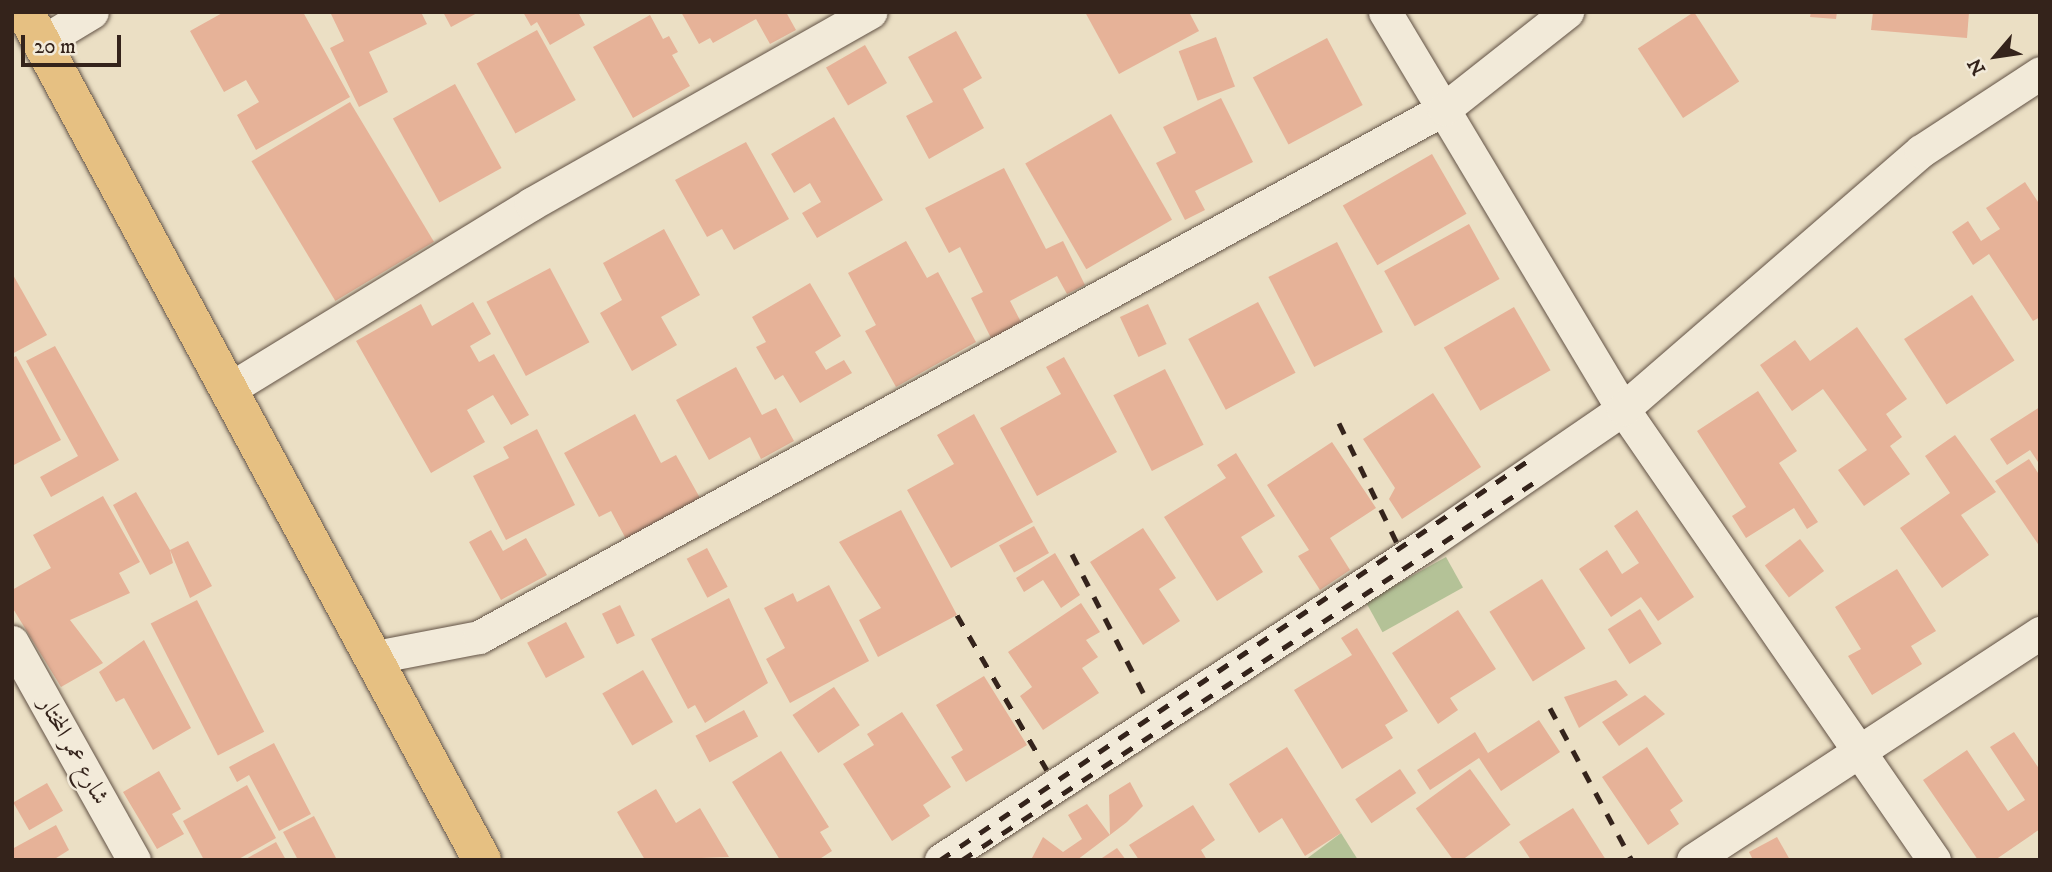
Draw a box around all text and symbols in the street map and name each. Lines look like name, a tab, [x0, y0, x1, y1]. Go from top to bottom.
scale bar	[24, 21, 124, 65]
north arrow	[1961, 21, 2031, 91]
text: 20 m	[34, 34, 76, 60]
text: N	[1963, 54, 1991, 79]
street label: شارع عمر المختار	[32, 692, 114, 810]

